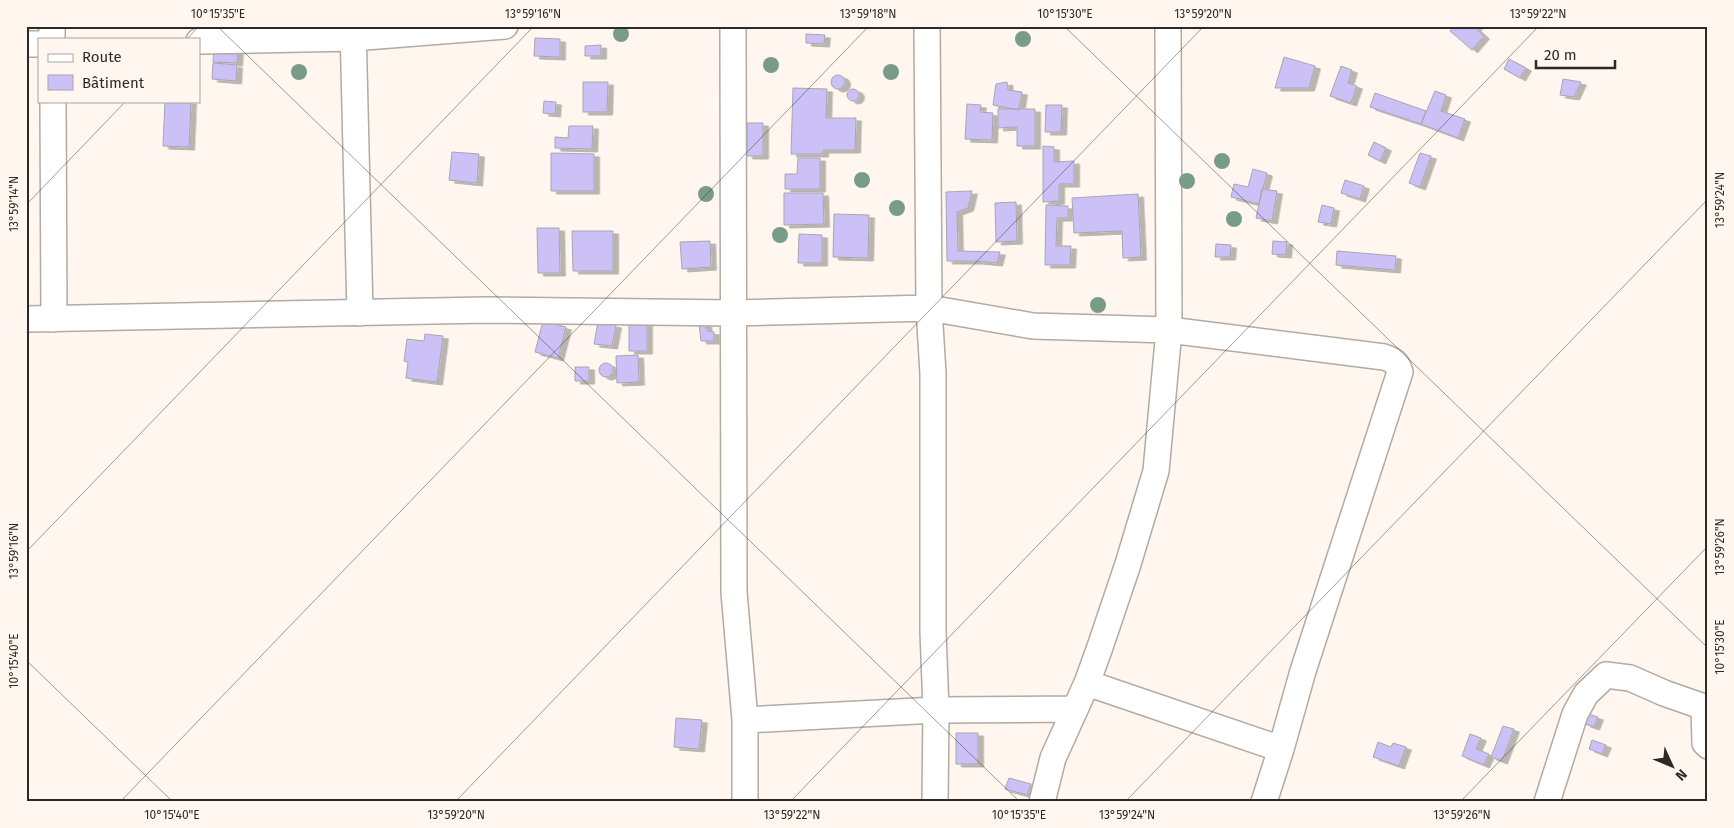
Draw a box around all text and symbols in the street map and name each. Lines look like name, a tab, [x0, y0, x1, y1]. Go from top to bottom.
text: 10°15'35"E	[191, 7, 245, 21]
text: 13°59'16"N	[505, 7, 561, 21]
text: 13°59'18"N	[840, 7, 896, 21]
text: 10°15'30"E	[1037, 7, 1093, 21]
text: 13°59'20"N	[1174, 7, 1232, 21]
text: 13°59'22"N	[1509, 7, 1567, 21]
legend	[38, 38, 200, 102]
scale bar	[1536, 38, 1615, 70]
text: 20 m	[1544, 46, 1577, 64]
text: Route	[82, 48, 122, 66]
text: Bâtiment	[82, 74, 145, 92]
text: 13°59'24"N	[1713, 172, 1727, 228]
text: 13°59'14"N	[7, 176, 21, 232]
text: 13°59'26"N	[1713, 518, 1727, 576]
text: 13°59'16"N	[7, 523, 21, 579]
text: 10°15'30"E	[1713, 619, 1727, 675]
text: 10°15'40"E	[7, 633, 21, 689]
north arrow	[1646, 740, 1696, 790]
text: N	[1672, 765, 1690, 784]
text: 10°15'40"E	[144, 808, 200, 822]
text: 13°59'20"N	[427, 808, 485, 822]
text: 13°59'22"N	[763, 808, 821, 822]
text: 10°15'35"E	[992, 808, 1046, 822]
text: 13°59'24"N	[1099, 808, 1155, 822]
text: 13°59'26"N	[1433, 808, 1491, 822]

